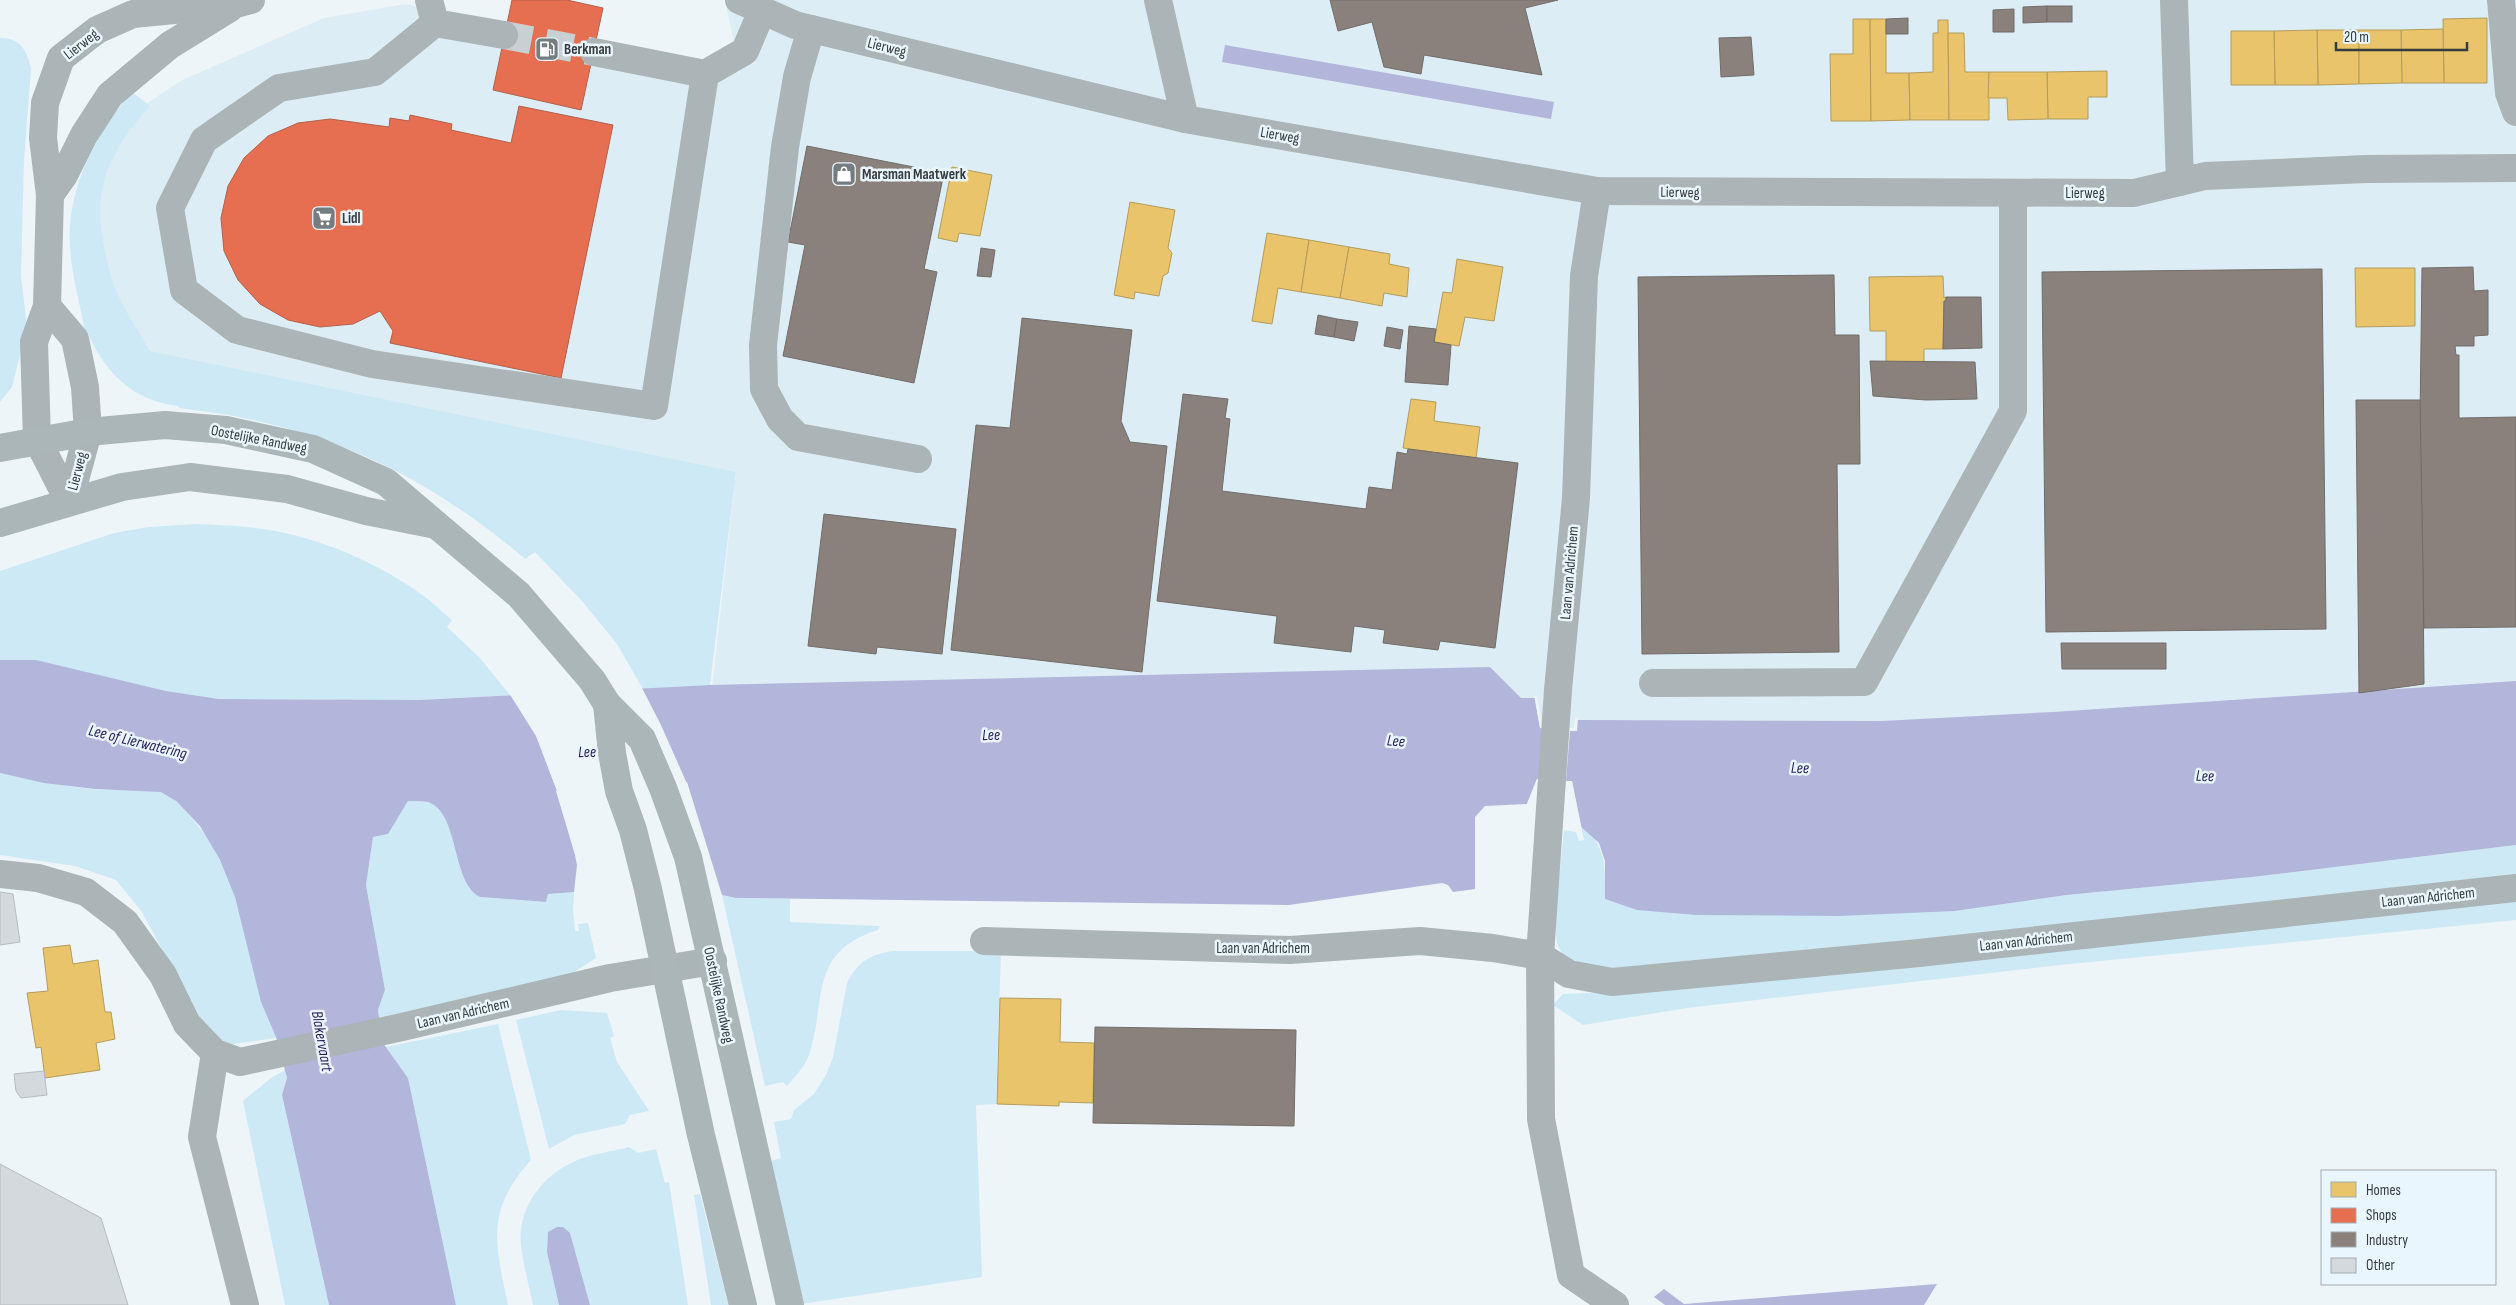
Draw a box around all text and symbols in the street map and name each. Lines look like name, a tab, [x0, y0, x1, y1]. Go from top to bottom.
scale bar	[2336, 20, 2467, 52]
street label: Lierweg	[60, 25, 103, 64]
text: 20 m	[2344, 28, 2369, 47]
street label: Lierweg	[866, 34, 908, 61]
fuel station icon: Berkman	[534, 36, 560, 62]
place label: Berkman	[564, 40, 611, 59]
street label: Lierweg	[1259, 123, 1301, 148]
shop icon: Marsman Maatwerk	[831, 161, 857, 187]
place label: Marsman Maatwerk	[862, 165, 967, 184]
street label: Lierweg	[1660, 183, 1700, 202]
street label: Lierweg	[2065, 184, 2105, 203]
supermarket icon: Lidl	[311, 205, 337, 231]
place label: Lidl	[342, 209, 361, 228]
street label: Oostelijke Randweg	[209, 421, 309, 458]
street label: Lierweg	[63, 450, 92, 493]
street label: Laan van Adrichem	[1556, 526, 1583, 621]
water label: Lee of Lierwatering	[87, 721, 189, 764]
water label: Lee	[982, 726, 1000, 745]
water label: Lee	[1386, 731, 1406, 752]
water label: Lee	[578, 743, 596, 762]
water label: Lee	[1791, 759, 1809, 778]
water label: Lee	[2196, 767, 2214, 786]
street label: Laan van Adrichem	[2380, 883, 2476, 912]
street label: Laan van Adrichem	[1978, 927, 2074, 956]
street label: Laan van Adrichem	[1216, 939, 1310, 958]
street label: Oostelijke Randweg	[699, 945, 738, 1045]
street label: Laan van Adrichem	[415, 994, 511, 1033]
water label: Blakervaart	[307, 1009, 336, 1074]
legend	[2321, 1170, 2496, 1285]
text: Homes	[2366, 1181, 2401, 1200]
text: Shops	[2366, 1206, 2397, 1225]
text: Industry	[2366, 1231, 2408, 1250]
text: Other	[2366, 1256, 2395, 1275]

